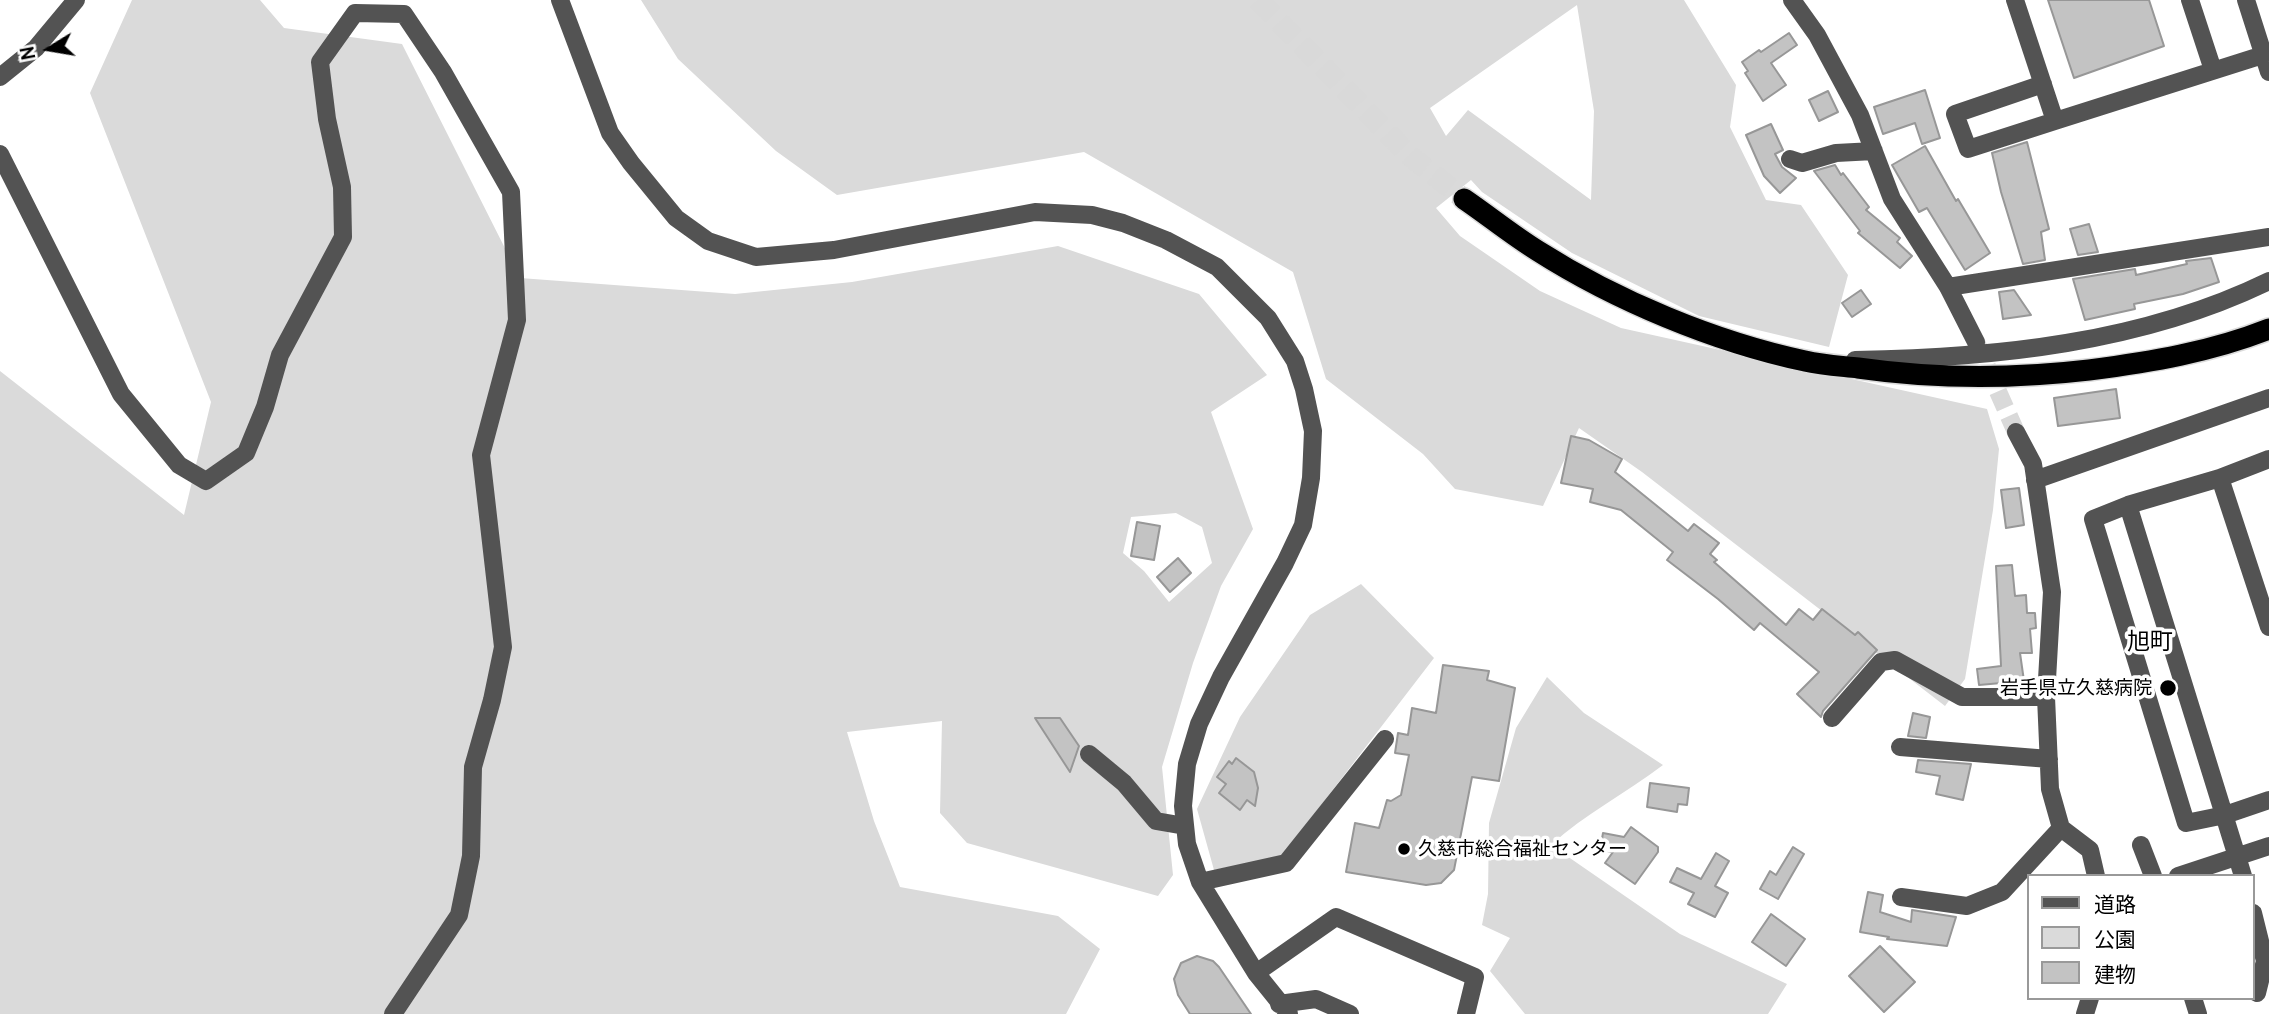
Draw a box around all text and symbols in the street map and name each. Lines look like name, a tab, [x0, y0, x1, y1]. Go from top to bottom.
north arrow	[14, 14, 84, 84]
text: N	[15, 44, 40, 62]
district label: 旭町	[2127, 628, 2173, 656]
place label: 岩手県立久慈病院	[2000, 677, 2152, 699]
marker: 岩手県立久慈病院	[2158, 678, 2178, 698]
place label: 久慈市総合福祉センター	[1418, 838, 1627, 860]
marker: 久慈市総合福祉センター	[1396, 841, 1412, 857]
legend	[2028, 874, 2255, 1000]
text: 道路	[2094, 892, 2136, 917]
text: 公園	[2094, 927, 2136, 952]
text: 建物	[2094, 962, 2136, 987]

